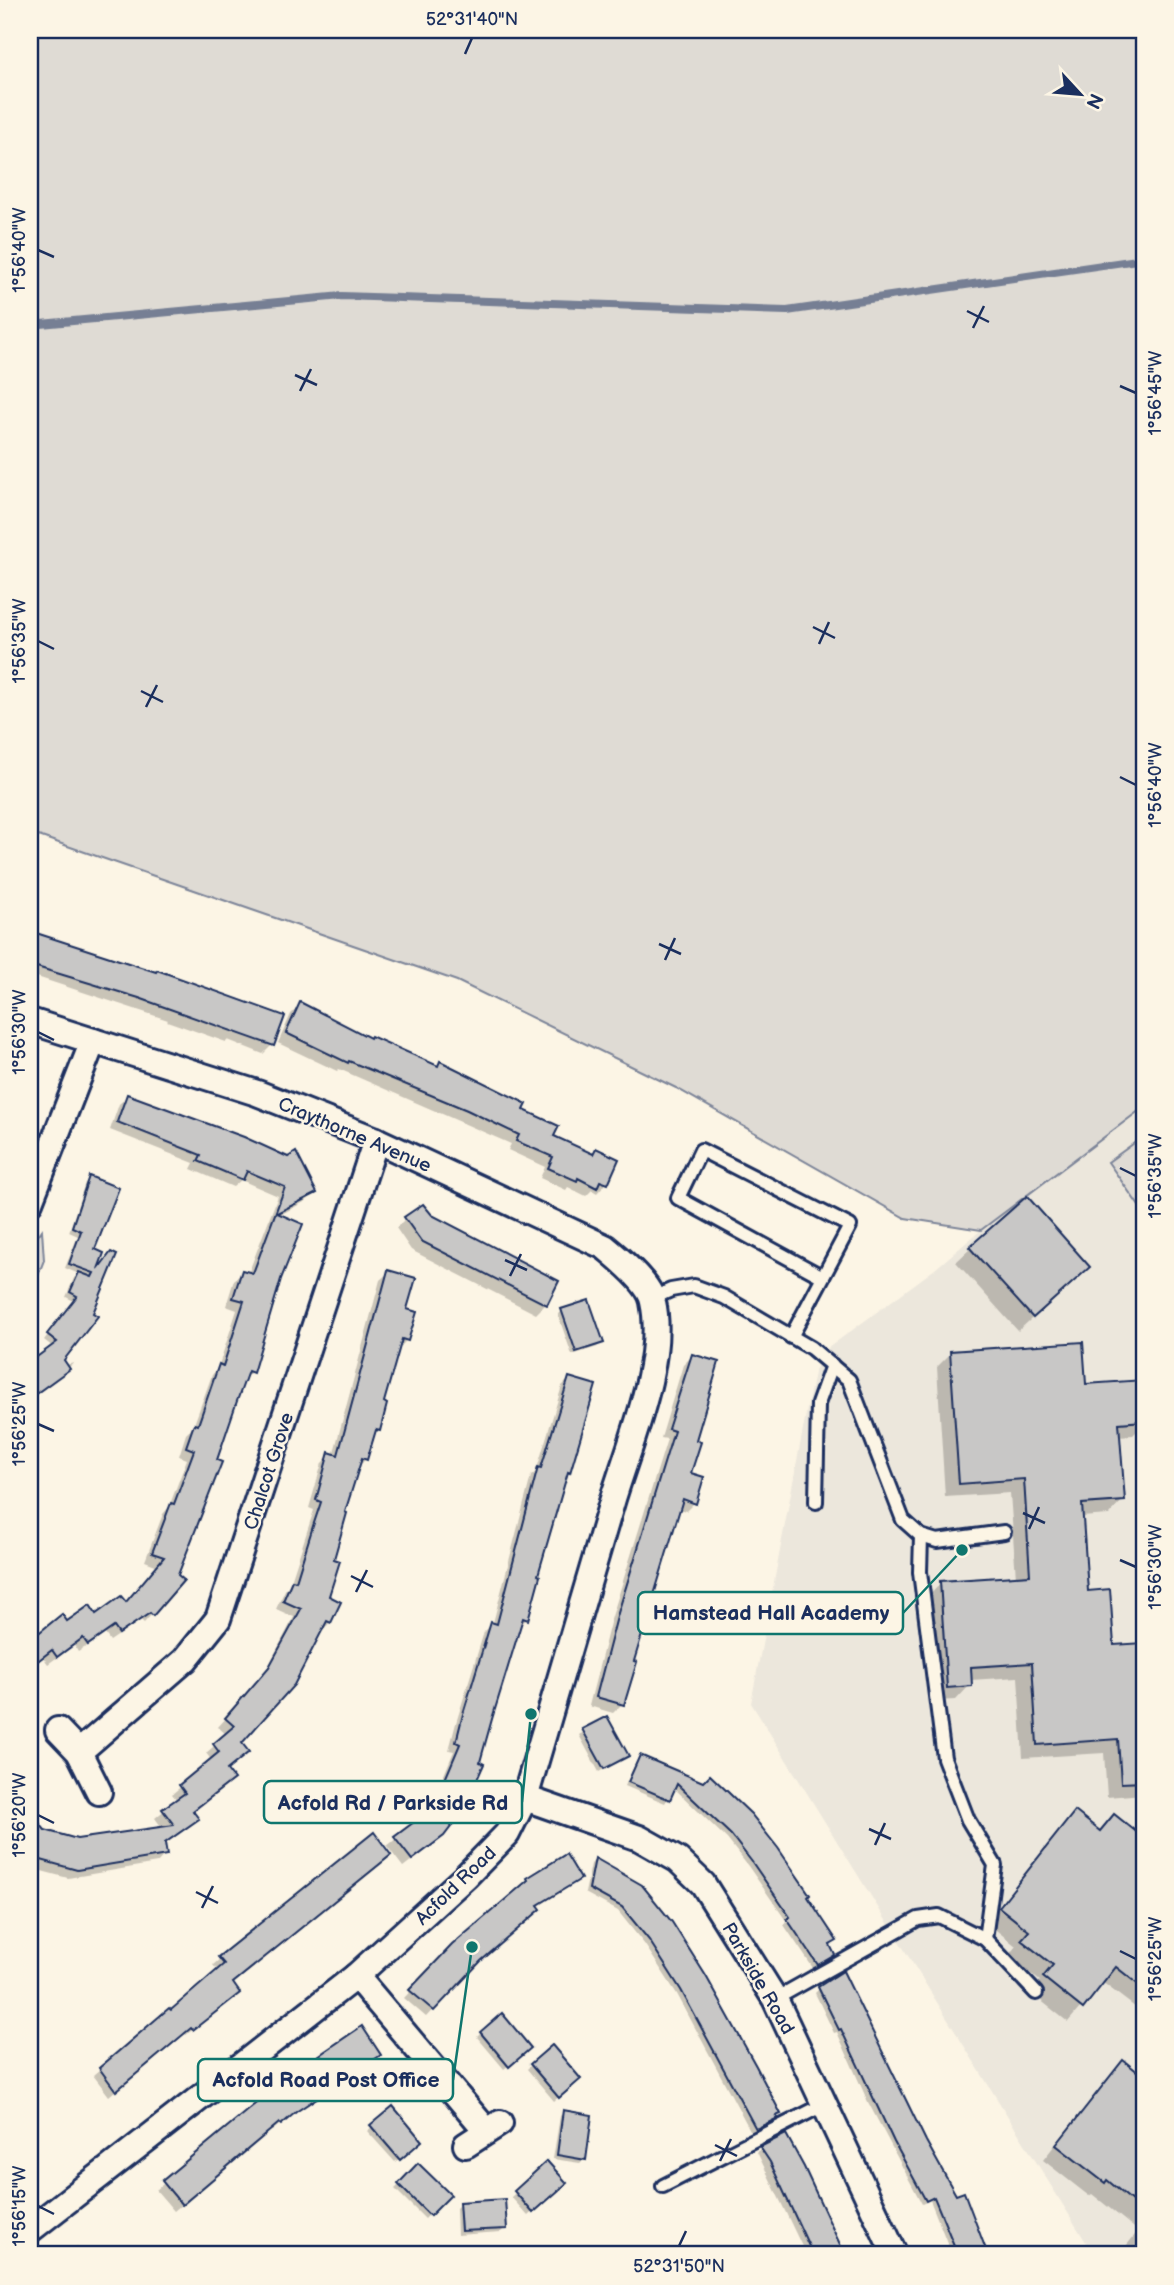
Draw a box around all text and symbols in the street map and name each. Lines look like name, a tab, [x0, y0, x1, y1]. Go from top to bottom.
text: 52°31'40"N	[426, 9, 518, 30]
north arrow	[1044, 60, 1114, 130]
text: N	[1080, 89, 1107, 112]
text: 1°56'40"W	[9, 207, 30, 293]
text: 1°56'45"W	[1145, 350, 1166, 436]
text: 1°56'35"W	[9, 598, 30, 684]
text: 1°56'40"W	[1145, 742, 1166, 828]
text: 1°56'30"W	[9, 989, 30, 1075]
street label: Craythorne Avenue	[274, 1093, 434, 1178]
text: 1°56'35"W	[1145, 1133, 1166, 1219]
text: 1°56'25"W	[9, 1381, 30, 1466]
street label: Chalcot Grove	[240, 1410, 299, 1533]
text: 1°56'30"W	[1145, 1524, 1166, 1610]
callout: Hamstead Hall Academy	[638, 1592, 903, 1634]
text: Hamstead Hall Academy	[653, 1601, 890, 1626]
text: 1°56'20"W	[9, 1772, 30, 1857]
callout: Acfold Rd / Parkside Rd	[264, 1781, 522, 1823]
text: Acfold Rd / Parkside Rd	[277, 1791, 508, 1816]
street label: Acfold Road	[411, 1842, 501, 1930]
text: 1°56'25"W	[1145, 1916, 1166, 2001]
street label: Parkside Road	[716, 1919, 799, 2039]
callout: Acfold Road Post Office	[198, 2059, 453, 2101]
text: Acfold Road Post Office	[212, 2068, 439, 2093]
text: 1°56'15"W	[9, 2165, 30, 2247]
text: 52°31'50"N	[633, 2256, 725, 2277]

